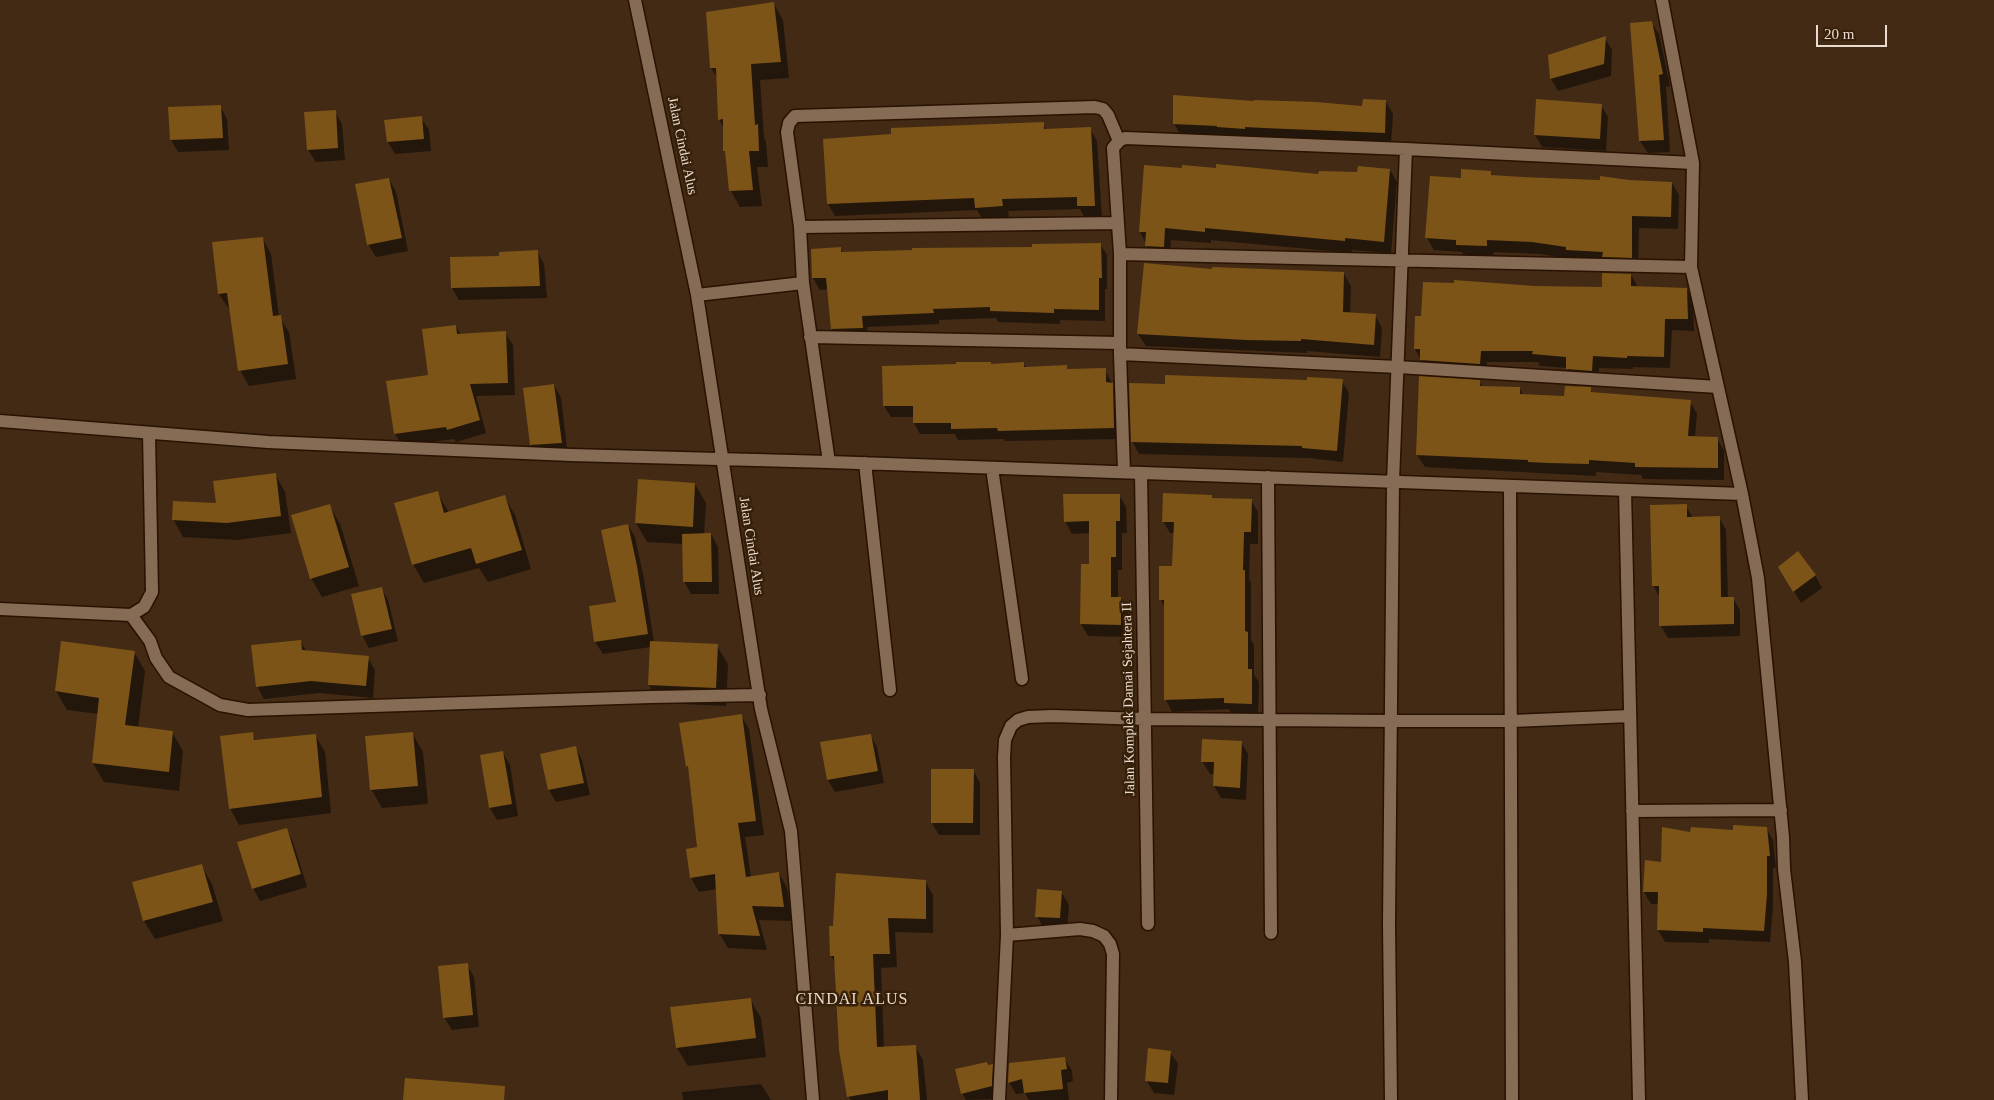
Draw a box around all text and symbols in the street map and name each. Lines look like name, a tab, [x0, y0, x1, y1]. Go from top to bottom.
scale bar	[1819, 15, 1890, 47]
text: 20 m	[1824, 26, 1854, 42]
street label: Jalan Cindai Alus	[663, 96, 701, 196]
street label: Jalan Cindai Alus	[735, 496, 767, 596]
street label: Jalan Komplek Damai Sejahtera II	[1119, 602, 1139, 796]
district label: CINDAI ALUS	[794, 990, 910, 1010]

